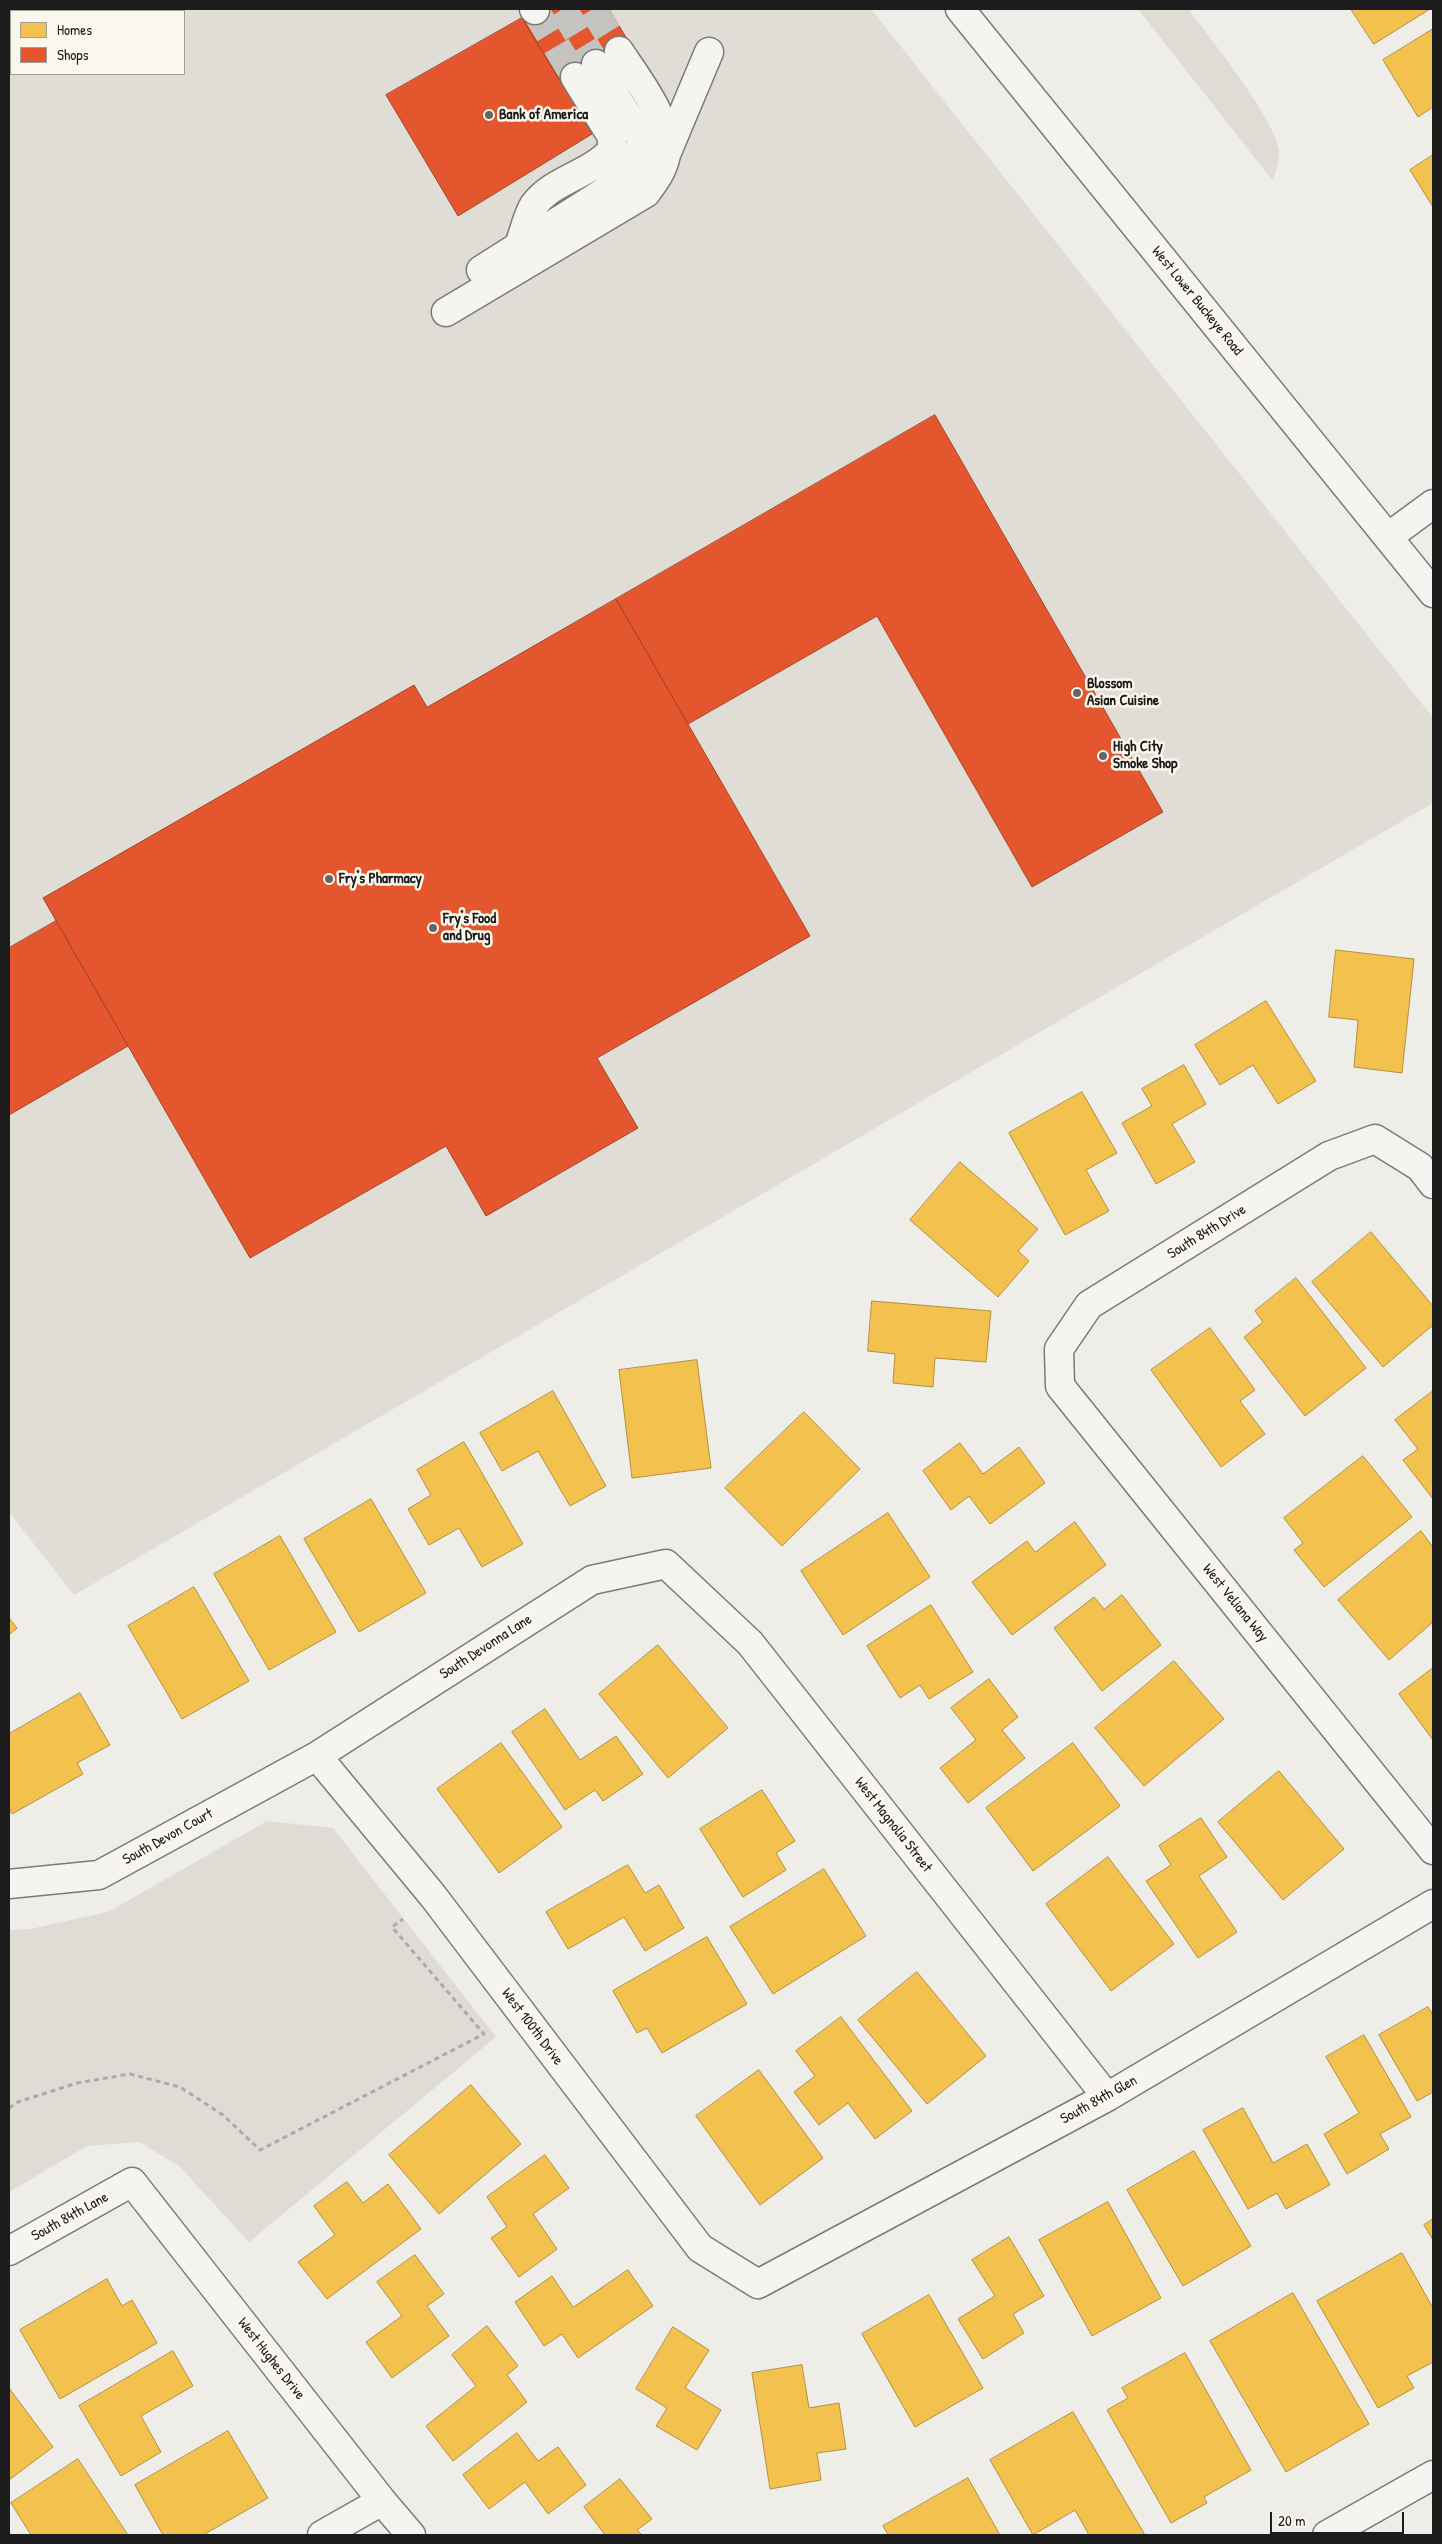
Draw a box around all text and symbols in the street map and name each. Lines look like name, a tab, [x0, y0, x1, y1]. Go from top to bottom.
legend	[10, 10, 185, 75]
text: Homes	[57, 19, 92, 40]
text: Shops	[57, 44, 88, 65]
place label: Bank of America	[499, 106, 588, 124]
marker: Bank of America	[483, 109, 495, 121]
street label: West Lower Buckeye Road	[1147, 243, 1247, 359]
place label: Blossom Asian Cuisine	[1087, 675, 1159, 710]
marker: Blossom Asian Cuisine	[1071, 687, 1083, 699]
place label: High City Smoke Shop	[1113, 738, 1177, 773]
marker: High City Smoke Shop	[1097, 750, 1109, 762]
place label: Fry's Pharmacy	[339, 870, 422, 888]
marker: Fry's Pharmacy	[323, 873, 335, 885]
place label: Fry's Food and Drug	[443, 910, 496, 945]
marker: Fry's Food and Drug	[427, 922, 439, 934]
street label: South 84th Drive	[1164, 1201, 1250, 1263]
street label: West Veliana Way	[1198, 1560, 1272, 1646]
street label: South Devonna Lane	[437, 1611, 535, 1683]
street label: West Magnolia Street	[850, 1774, 936, 1876]
street label: South Devon Court	[120, 1805, 216, 1869]
street label: West 100th Drive	[497, 1985, 567, 2069]
street label: South 84th Glen	[1058, 2072, 1140, 2128]
street label: South 84th Lane	[28, 2189, 112, 2245]
street label: West Hughes Drive	[233, 2314, 309, 2404]
scale bar	[1272, 2502, 1406, 2534]
text: 20 m	[1278, 2510, 1305, 2531]

